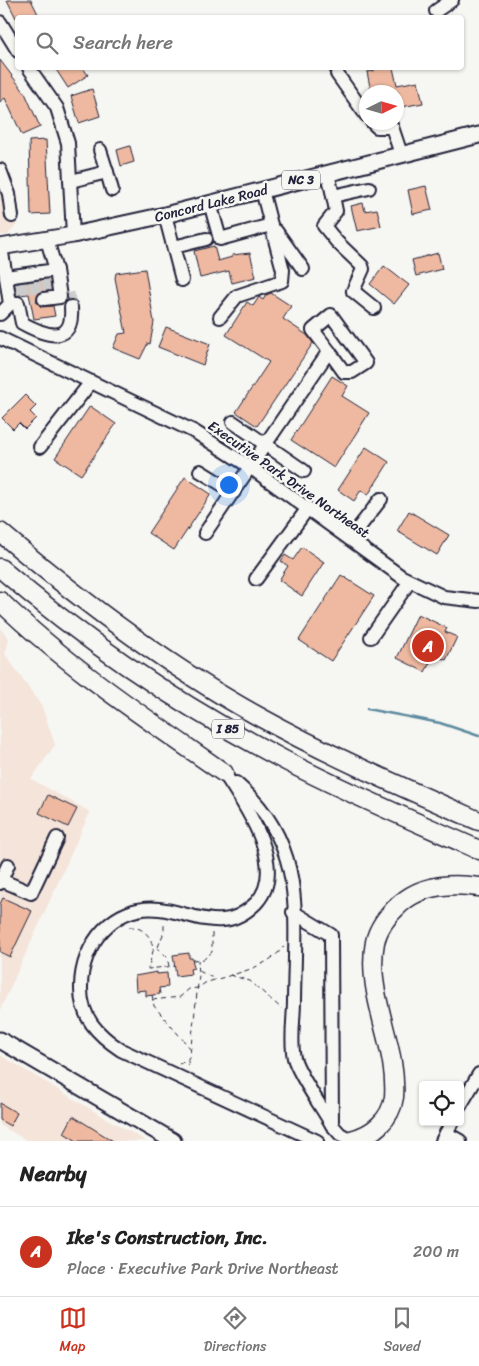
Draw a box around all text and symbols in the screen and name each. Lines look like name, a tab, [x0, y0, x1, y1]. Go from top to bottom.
search box	[15, 15, 464, 70]
text: Search here	[73, 26, 173, 59]
icon: search	[33, 29, 61, 57]
north arrow	[359, 85, 404, 130]
road number: NC 3	[282, 170, 320, 190]
street label: Concord Lake Road	[152, 177, 272, 230]
street label: Executive Park Drive Northeast	[203, 414, 375, 545]
your location	[216, 472, 242, 498]
pin: A	[412, 627, 444, 665]
road number: I 85	[212, 720, 244, 739]
map controls	[419, 1081, 464, 1126]
button: locate	[419, 1081, 464, 1126]
text: Nearby	[20, 1155, 86, 1193]
text: Ike's Construction, Inc.	[67, 1221, 268, 1254]
text: A	[31, 1237, 41, 1266]
text: 200 m	[413, 1237, 459, 1266]
text: Place · Executive Park Drive Northeast	[67, 1254, 339, 1283]
tab: Map	[59, 1304, 87, 1359]
tab: Directions	[204, 1304, 266, 1359]
tab: Saved	[384, 1304, 420, 1359]

